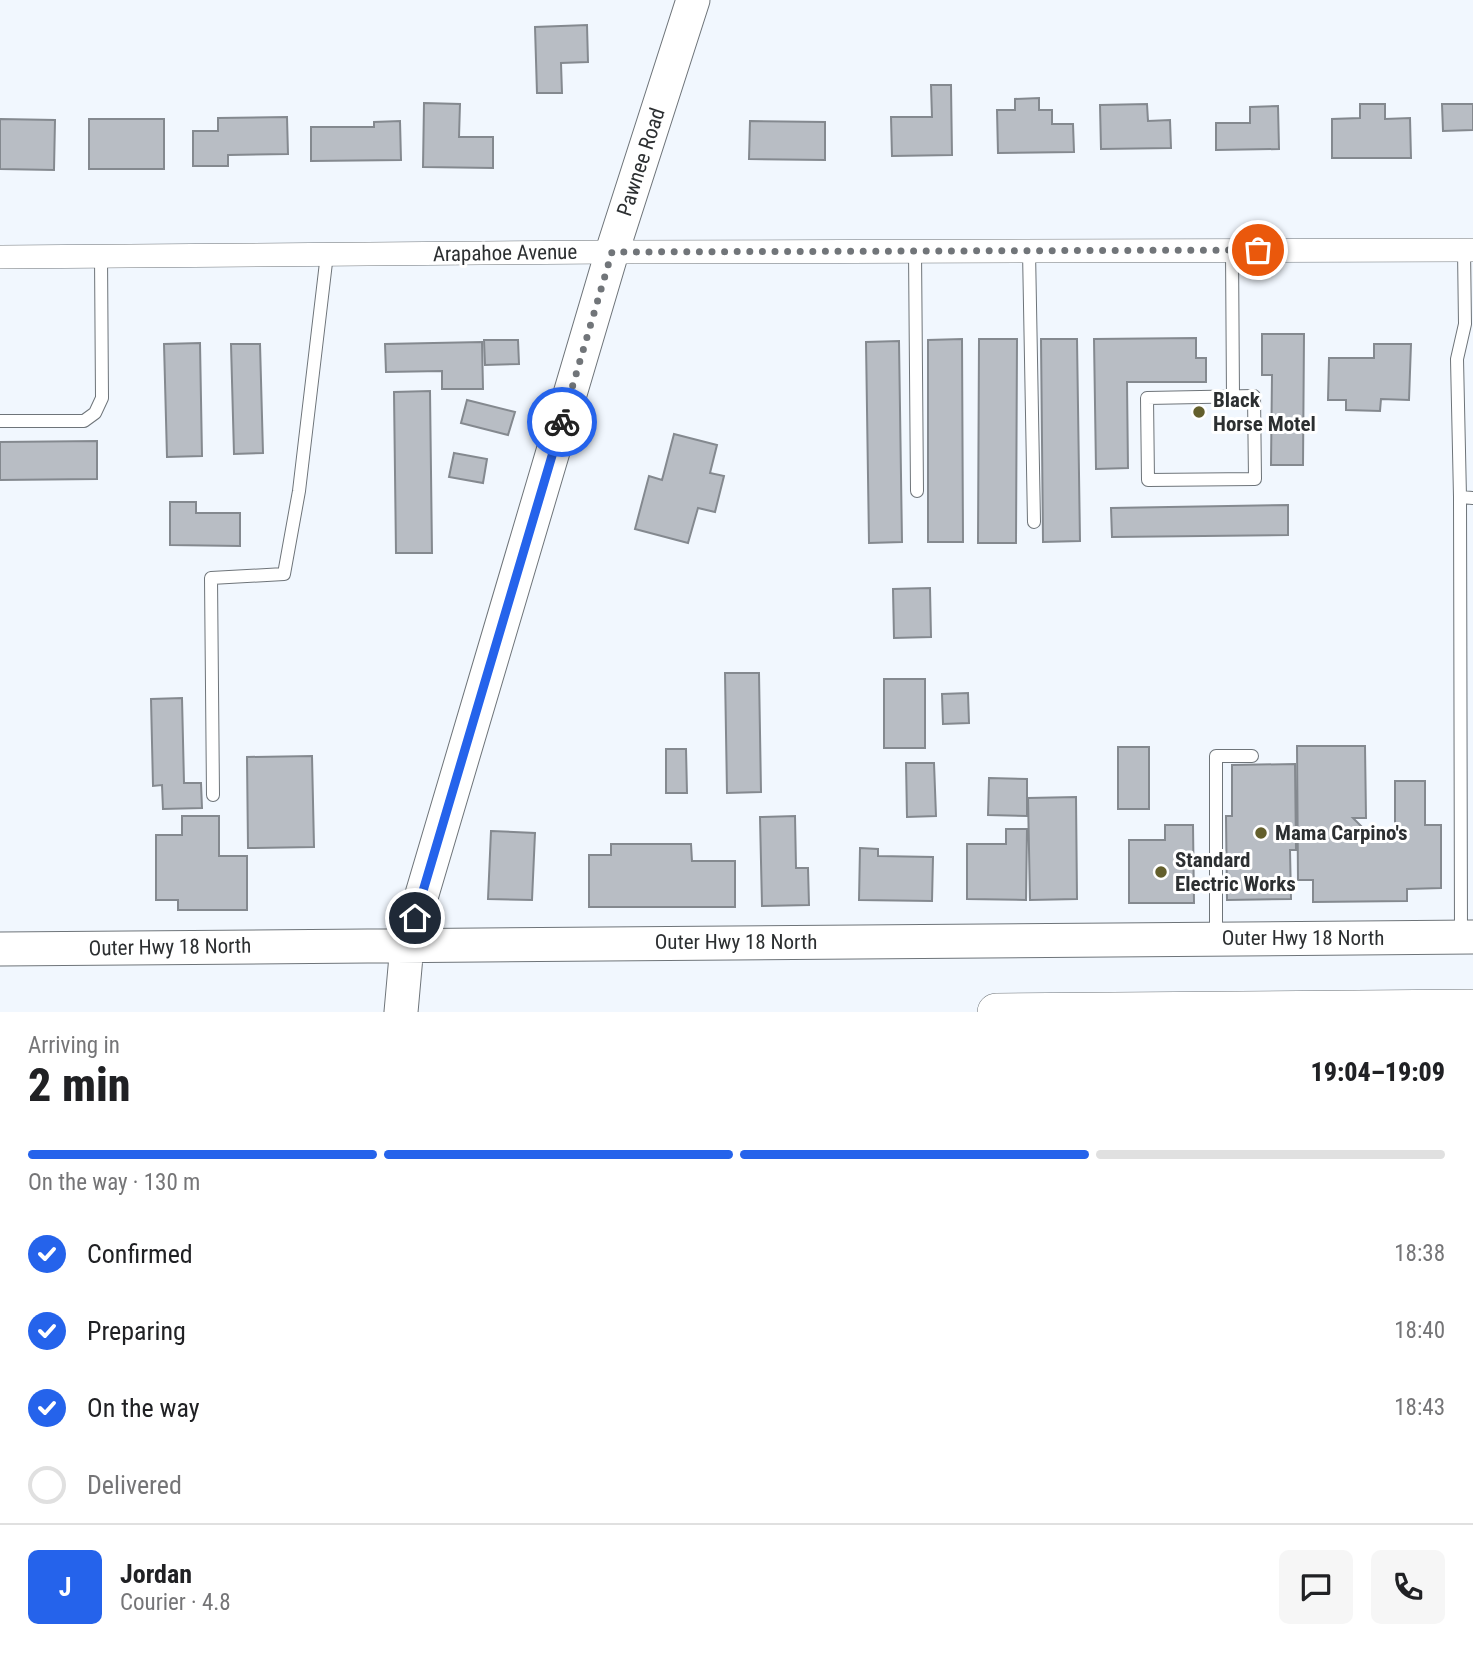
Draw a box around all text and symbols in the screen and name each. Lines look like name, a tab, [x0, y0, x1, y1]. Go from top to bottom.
street label: Pawnee Road	[612, 105, 670, 219]
pin	[1228, 220, 1288, 280]
icon: bag	[1239, 231, 1277, 269]
street label: Arapahoe Avenue	[433, 240, 578, 266]
courier	[527, 387, 597, 457]
place label: Black Horse Motel	[1213, 388, 1316, 436]
icon: bike	[543, 403, 581, 441]
marker: Black Horse Motel	[1191, 404, 1207, 420]
place label: Mama Carpino's	[1275, 821, 1408, 845]
marker: Mama Carpino's	[1253, 825, 1269, 841]
place label: Standard Electric Works	[1175, 848, 1296, 896]
marker: Standard Electric Works	[1153, 864, 1169, 880]
pin	[385, 888, 445, 948]
icon: home	[396, 899, 434, 937]
street label: Outer Hwy 18 North	[1222, 926, 1384, 950]
street label: Outer Hwy 18 North	[655, 930, 817, 954]
street label: Outer Hwy 18 North	[88, 934, 252, 960]
text: Arriving in	[28, 1032, 120, 1059]
text: 19:04–19:09	[1311, 1057, 1445, 1087]
text: 2 min	[28, 1058, 131, 1112]
text: On the way · 130 m	[28, 1169, 200, 1196]
icon: check	[28, 1235, 66, 1273]
text: Confirmed	[87, 1239, 193, 1269]
text: 18:38	[1394, 1240, 1445, 1267]
icon: check	[28, 1312, 66, 1350]
text: Preparing	[87, 1316, 186, 1346]
text: 18:40	[1394, 1317, 1445, 1344]
icon: check	[28, 1389, 66, 1427]
text: On the way	[87, 1393, 200, 1423]
text: 18:43	[1394, 1394, 1445, 1421]
text: Delivered	[87, 1470, 182, 1500]
button: chat	[1279, 1550, 1353, 1624]
button: phone	[1371, 1550, 1445, 1624]
text: Jordan	[120, 1559, 192, 1589]
text: J	[59, 1572, 71, 1602]
text: Courier · 4.8	[120, 1589, 231, 1616]

